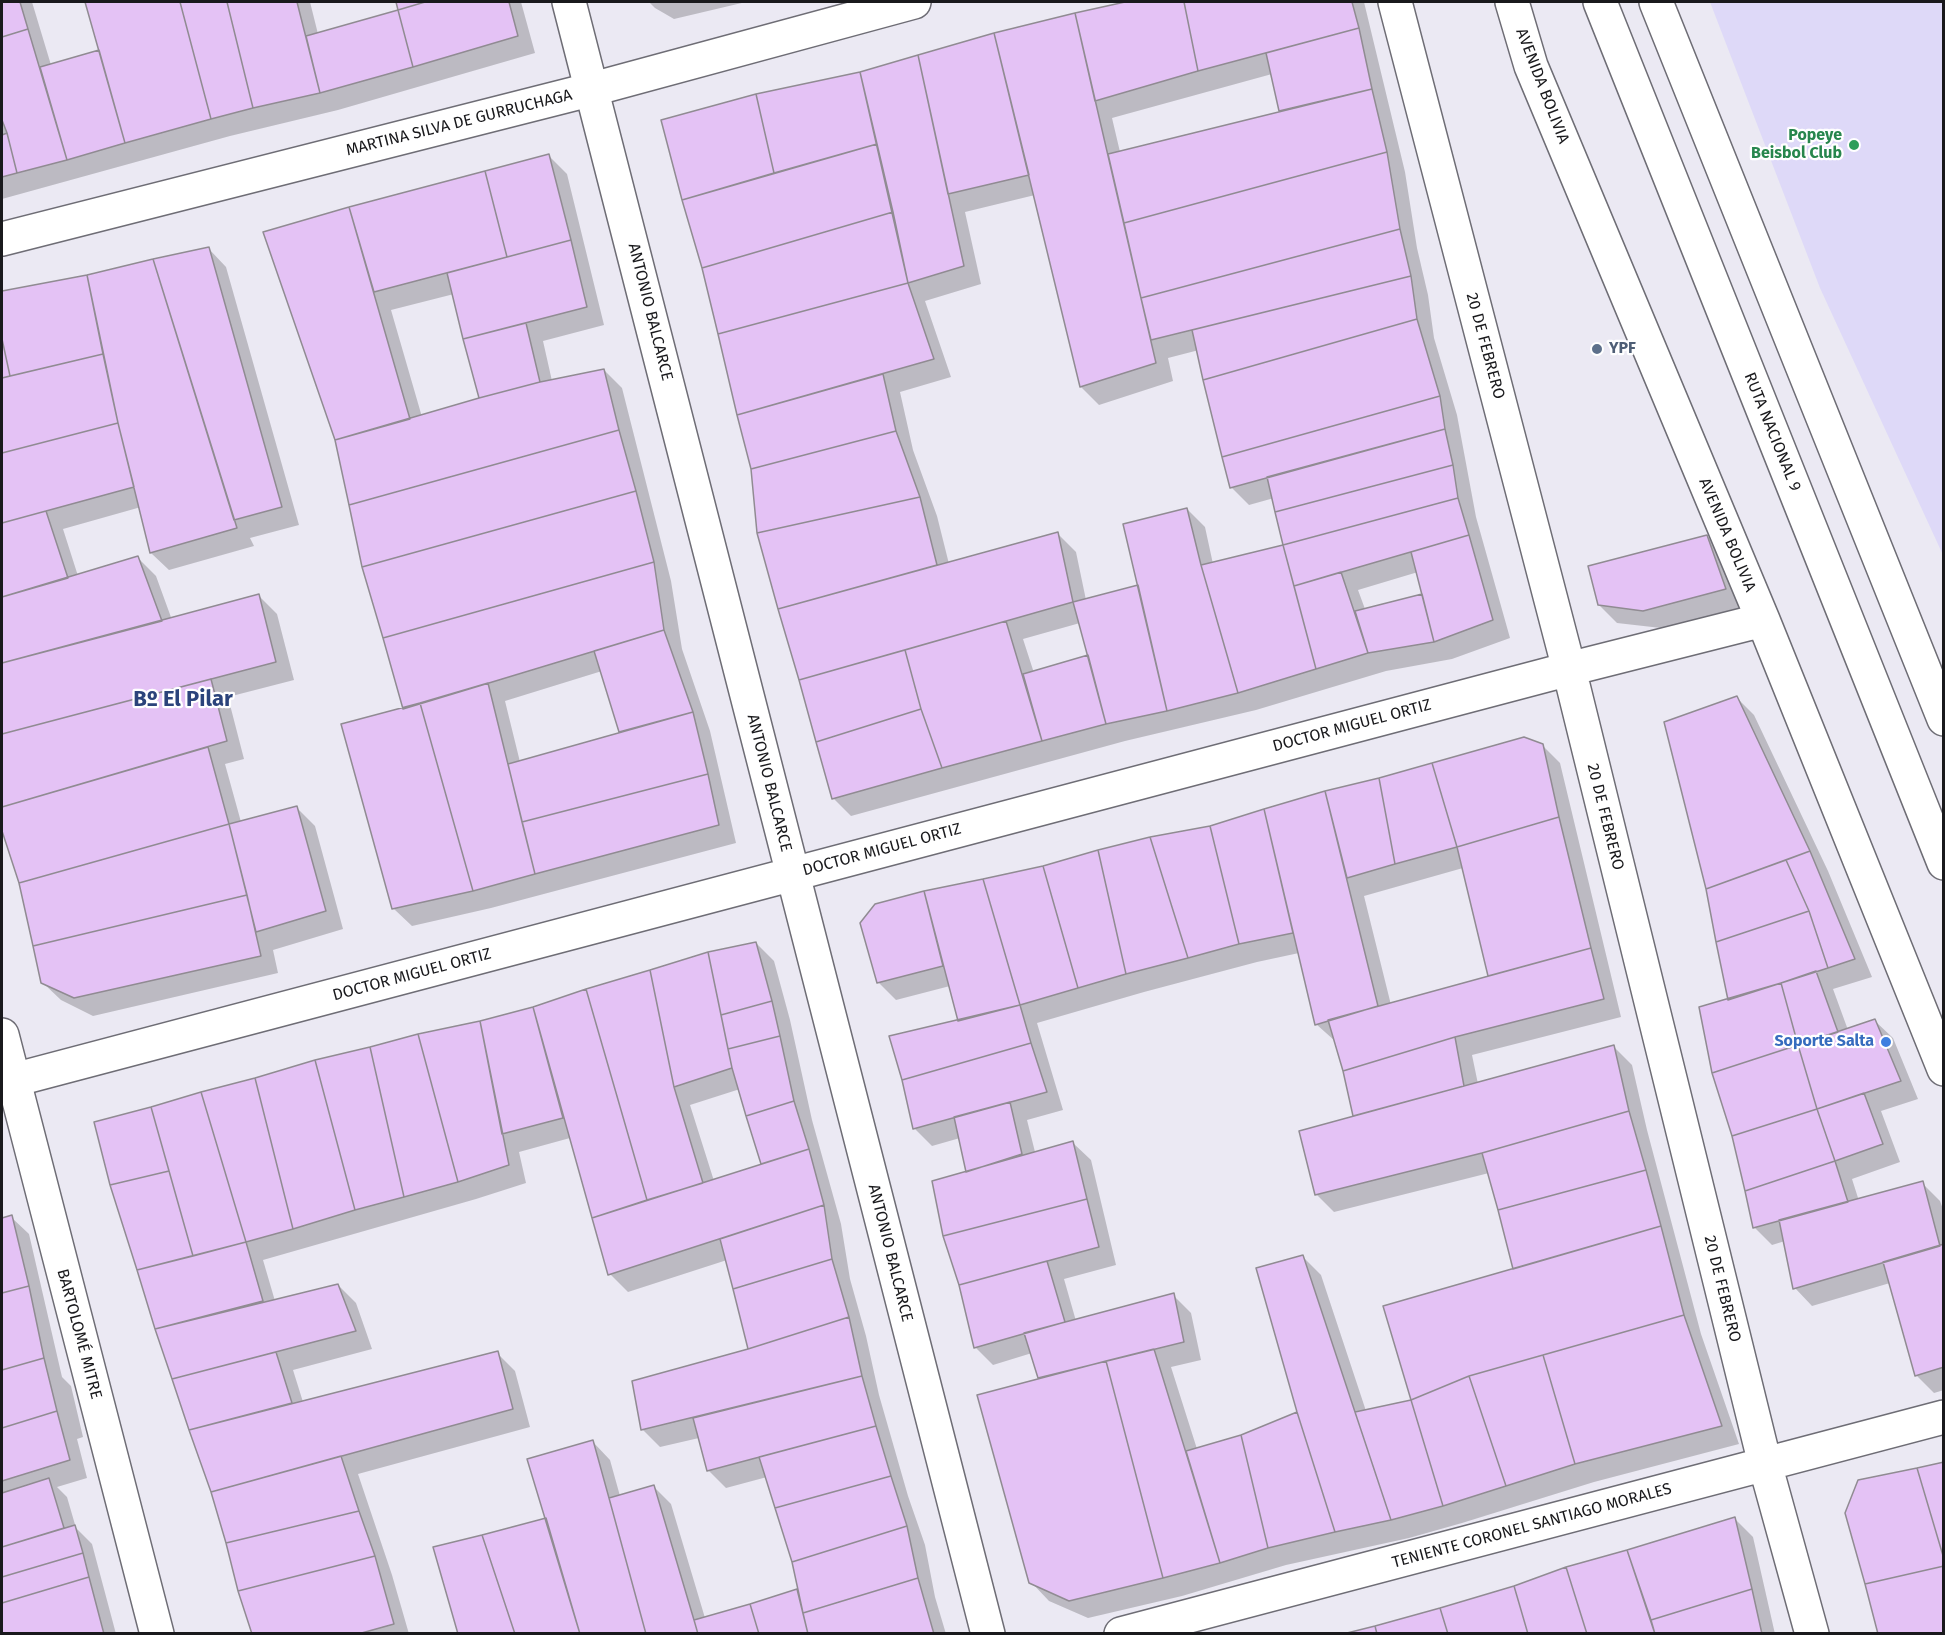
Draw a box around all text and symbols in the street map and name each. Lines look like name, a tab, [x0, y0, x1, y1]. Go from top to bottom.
street label: AVENIDA BOLIVIA	[1511, 26, 1573, 146]
street label: MARTINA SILVA DE GURRUCHAGA	[344, 86, 574, 160]
place label: Popeye Beisbol Club	[1751, 126, 1842, 164]
marker: Popeye Beisbol Club	[1847, 138, 1861, 152]
street label: ANTONIO BALCARCE	[624, 241, 676, 383]
street label: 20 DE FEBRERO	[1462, 291, 1508, 401]
place label: YPF	[1609, 339, 1636, 359]
marker: YPF	[1590, 342, 1604, 356]
street label: RUTA NACIONAL 9	[1739, 370, 1805, 494]
street label: AVENIDA BOLIVIA	[1694, 475, 1760, 595]
district label: Bº El Pilar	[133, 687, 233, 713]
street label: DOCTOR MIGUEL ORTIZ	[1271, 696, 1433, 756]
street label: ANTONIO BALCARCE	[743, 712, 795, 854]
street label: 20 DE FEBRERO	[1582, 762, 1628, 872]
street label: DOCTOR MIGUEL ORTIZ	[801, 820, 963, 880]
street label: DOCTOR MIGUEL ORTIZ	[331, 945, 493, 1005]
place label: Soporte Salta	[1774, 1032, 1874, 1052]
marker: Soporte Salta	[1879, 1035, 1893, 1049]
street label: ANTONIO BALCARCE	[864, 1182, 916, 1324]
street label: 20 DE FEBRERO	[1699, 1234, 1745, 1344]
street label: BARTOLOMÉ MITRE	[52, 1267, 106, 1401]
street label: TENIENTE CORONEL SANTIAGO MORALES	[1390, 1479, 1674, 1573]

